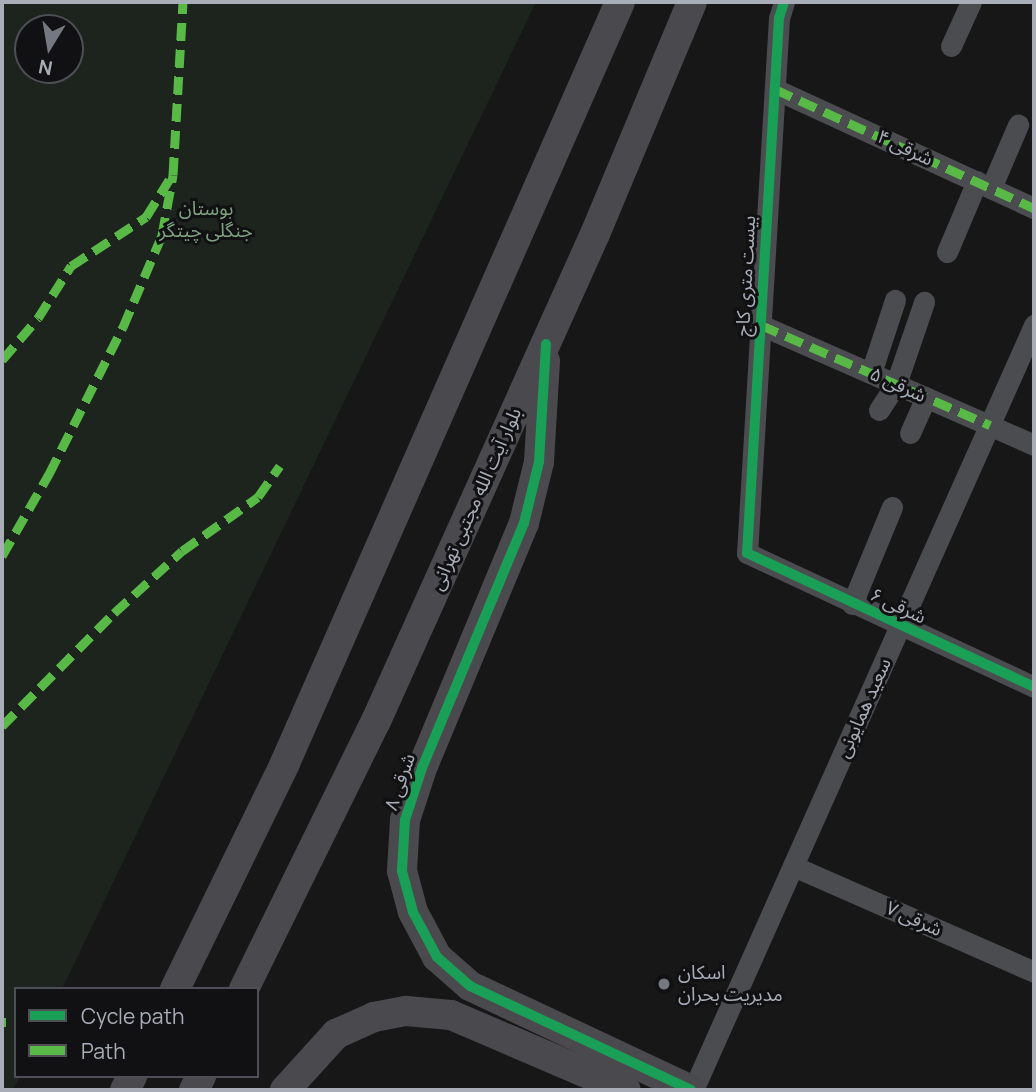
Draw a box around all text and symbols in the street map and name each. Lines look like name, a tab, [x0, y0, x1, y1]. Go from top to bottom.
north arrow	[14, 14, 84, 84]
text: N	[36, 54, 55, 82]
street label: ۴ شرقی	[873, 125, 937, 171]
park label: بوستان جنگلی چیتگر	[159, 198, 253, 242]
street label: بیست متری کاج	[731, 215, 761, 337]
street label: ۵ شرقی	[866, 363, 930, 407]
street label: بلوار آیت الله مجتبی تهرانی	[425, 404, 527, 594]
street label: ۶ شرقی	[866, 583, 930, 629]
street label: سعید همایونی	[832, 655, 896, 761]
street label: ۸ شرقی	[380, 750, 420, 814]
street label: ۷ شرقی	[882, 897, 946, 941]
place label: اسکان مدیریت بحران	[678, 962, 783, 1006]
marker: اسکان مدیریت بحران	[656, 976, 672, 992]
legend	[14, 987, 259, 1078]
text: Cycle path	[81, 1002, 184, 1030]
text: Path	[81, 1037, 126, 1065]

